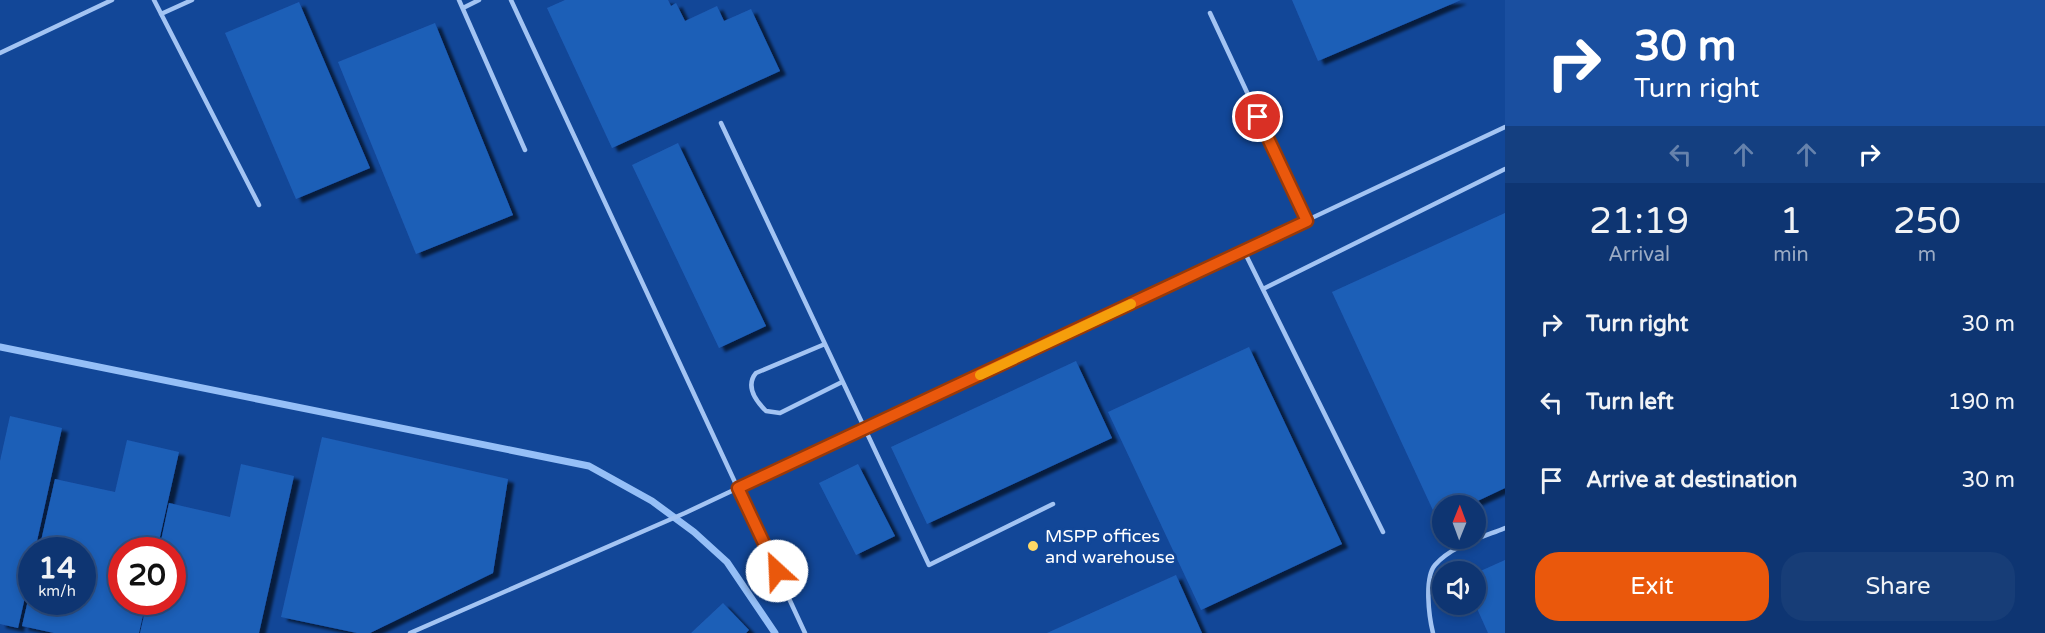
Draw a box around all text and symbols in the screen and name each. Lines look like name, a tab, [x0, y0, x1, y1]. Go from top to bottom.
text: 30 m	[1634, 21, 1736, 72]
icon: right	[1535, 24, 1613, 102]
text: Turn right	[1634, 72, 1760, 105]
pin	[1232, 91, 1283, 142]
icon: arrive	[1241, 100, 1274, 133]
icon: left	[1664, 138, 1697, 171]
icon: ahead	[1727, 138, 1760, 171]
icon: ahead	[1790, 138, 1823, 171]
icon: right	[1853, 138, 1886, 171]
text: 21:19	[1589, 200, 1689, 243]
text: 1	[1780, 200, 1802, 243]
text: 250	[1893, 200, 1961, 243]
text: Arrival	[1608, 243, 1670, 267]
text: min	[1773, 243, 1809, 267]
text: m	[1918, 243, 1936, 267]
icon: right	[1535, 308, 1568, 341]
text: Turn right	[1586, 311, 1688, 337]
text: 30 m	[1961, 311, 2015, 337]
icon: left	[1535, 386, 1568, 419]
text: Turn left	[1586, 389, 1674, 415]
text: 190 m	[1948, 389, 2015, 415]
icon: arrive	[1535, 464, 1568, 497]
text: Arrive at destination	[1586, 467, 1797, 493]
text: 30 m	[1961, 467, 2015, 493]
north arrow	[1432, 495, 1486, 549]
map controls	[1432, 495, 1486, 615]
place label: MSPP offices and warehouse	[1045, 525, 1175, 568]
speed limit sign: 20	[108, 537, 186, 615]
position arrow	[745, 539, 809, 603]
marker: MSPP offices and warehouse	[1026, 539, 1040, 553]
text: 14	[38, 550, 76, 587]
button: Exit	[1535, 552, 1769, 621]
button: Share	[1781, 552, 2015, 621]
button: sound	[1432, 561, 1486, 615]
text: km/h	[38, 582, 76, 600]

